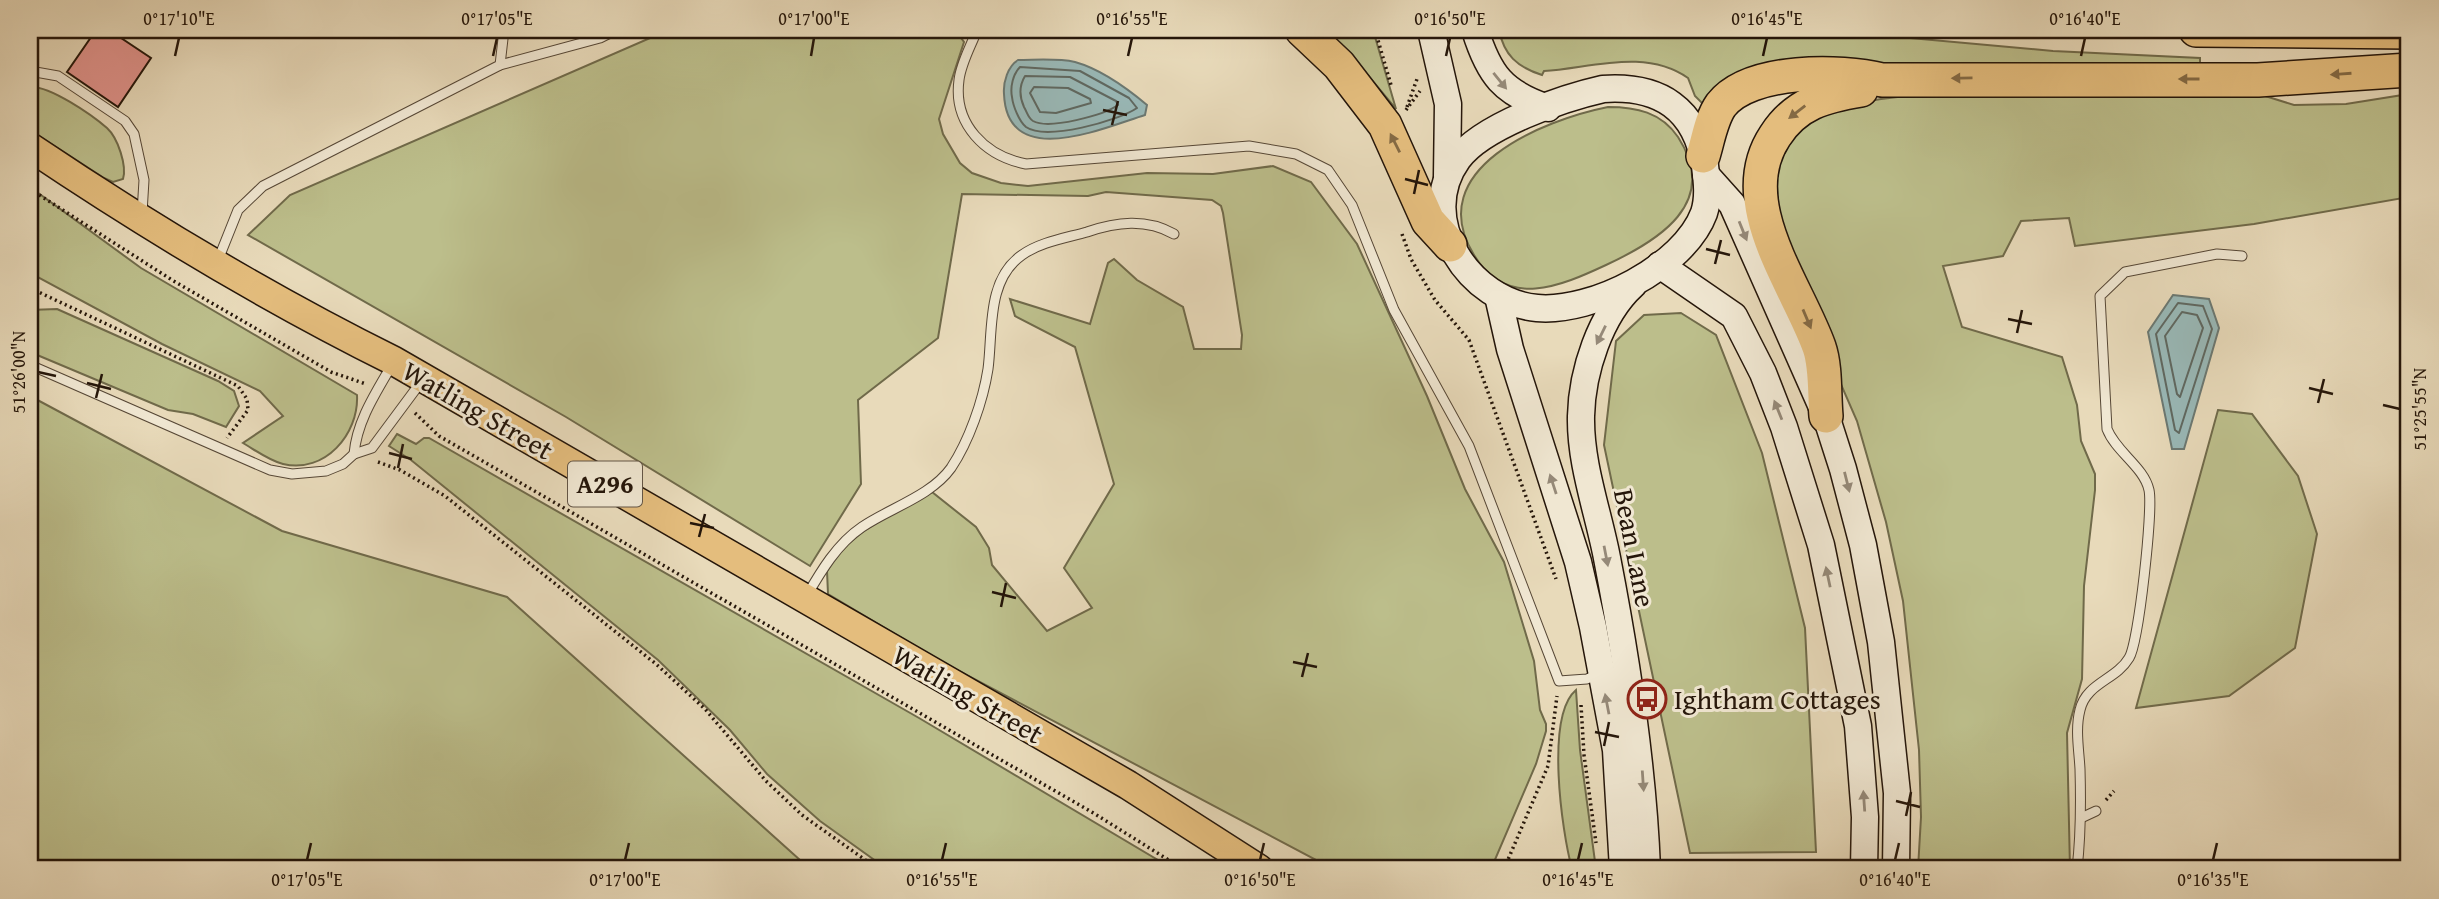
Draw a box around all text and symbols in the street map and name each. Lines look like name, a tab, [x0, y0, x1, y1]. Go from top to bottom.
text: 0°17'10"E	[143, 5, 215, 32]
text: 0°17'05"E	[461, 5, 533, 32]
text: 0°17'00"E	[778, 5, 850, 32]
text: 0°16'55"E	[1096, 5, 1168, 32]
text: 0°16'50"E	[1414, 5, 1486, 32]
text: 0°16'45"E	[1731, 5, 1803, 32]
text: 0°16'40"E	[2049, 5, 2121, 32]
one-way arrow	[2330, 69, 2352, 80]
one-way arrow	[1492, 72, 1507, 89]
one-way arrow	[1951, 73, 1973, 84]
one-way arrow	[2178, 73, 2200, 85]
one-way arrow	[1788, 104, 1806, 119]
one-way arrow	[1389, 133, 1401, 153]
one-way arrow	[1737, 221, 1749, 241]
one-way arrow	[1802, 308, 1813, 329]
one-way arrow	[1596, 325, 1607, 345]
text: 51°26'00"N	[5, 330, 32, 413]
street label: Watling Street	[395, 350, 561, 469]
text: 51°25'55"N	[2406, 367, 2433, 450]
one-way arrow	[1772, 400, 1783, 421]
road number: A296	[568, 462, 642, 506]
one-way arrow	[1842, 471, 1853, 493]
one-way arrow	[1548, 473, 1558, 494]
street label: Bean Lane	[1604, 485, 1667, 611]
one-way arrow	[1601, 545, 1612, 567]
one-way arrow	[1822, 566, 1833, 588]
street label: Watling Street	[885, 634, 1051, 753]
bus stop icon: Ightham Cottages	[1626, 678, 1668, 720]
place label: Ightham Cottages	[1674, 678, 1881, 719]
one-way arrow	[1602, 693, 1613, 715]
one-way arrow	[1638, 770, 1649, 792]
one-way arrow	[1858, 790, 1869, 812]
text: 0°17'05"E	[271, 866, 343, 893]
text: 0°17'00"E	[589, 866, 661, 893]
text: 0°16'55"E	[906, 866, 978, 893]
text: 0°16'50"E	[1224, 866, 1296, 893]
text: 0°16'45"E	[1542, 866, 1614, 893]
text: 0°16'40"E	[1859, 866, 1931, 893]
text: 0°16'35"E	[2177, 866, 2249, 893]

